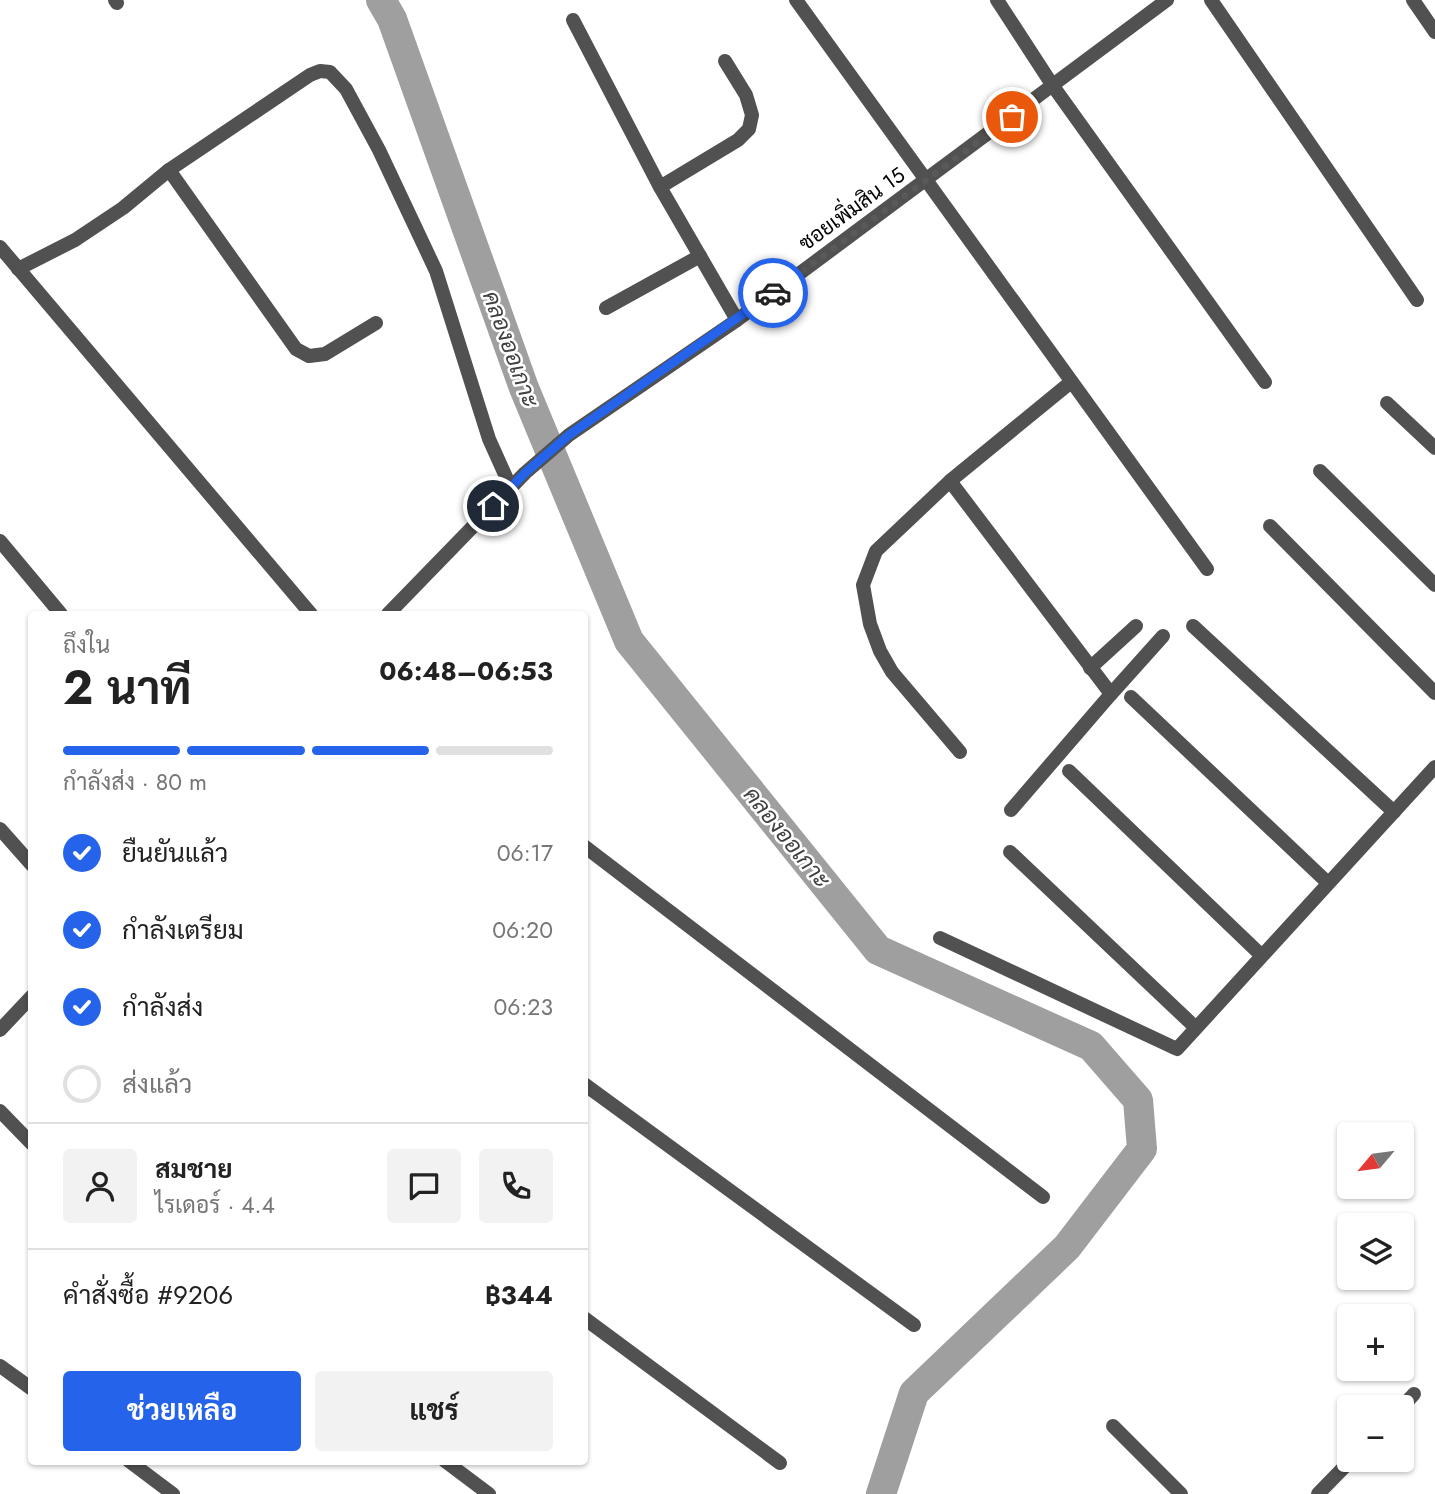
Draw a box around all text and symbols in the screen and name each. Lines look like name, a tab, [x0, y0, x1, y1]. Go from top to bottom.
pin	[982, 87, 1042, 147]
icon: bag	[993, 98, 1031, 136]
street label: ซอยเพิ่มสิน 15	[790, 157, 911, 258]
courier	[738, 258, 808, 328]
icon: car	[754, 274, 792, 312]
water label: คลองออเกาะ	[474, 286, 548, 413]
pin	[463, 476, 523, 536]
icon: home	[474, 487, 512, 525]
text: ถึงใน	[63, 628, 110, 662]
text: 06:48–06:53	[379, 652, 553, 690]
text: 2 นาที	[63, 655, 192, 721]
text: กำลังส่ง · 80 m	[63, 765, 207, 799]
water label: คลองออเกาะ	[735, 779, 839, 896]
icon: check	[63, 834, 101, 872]
text: ยืนยันแล้ว	[122, 834, 228, 872]
text: 06:17	[497, 836, 553, 870]
icon: check	[63, 911, 101, 949]
text: กำลังเตรียม	[122, 911, 244, 949]
text: 06:20	[492, 913, 553, 947]
icon: check	[63, 988, 101, 1026]
text: กำลังส่ง	[122, 988, 203, 1026]
text: 06:23	[493, 990, 553, 1024]
text: ส่งแล้ว	[122, 1065, 192, 1103]
north arrow	[1337, 1122, 1414, 1199]
map controls	[1337, 1122, 1414, 1472]
button: person	[63, 1149, 137, 1223]
button: chat	[387, 1149, 461, 1223]
button: phone	[479, 1149, 553, 1223]
text: สมชาย	[155, 1150, 232, 1188]
text: ไรเดอร์ · 4.4	[155, 1188, 275, 1222]
button: layers	[1337, 1213, 1414, 1290]
text: คำสั่งซื้อ #9206	[63, 1276, 233, 1314]
text: ฿344	[485, 1276, 553, 1314]
button: +	[1337, 1304, 1414, 1381]
button: ช่วยเหลือ	[63, 1371, 301, 1451]
button: แชร์	[315, 1371, 553, 1451]
button: −	[1337, 1395, 1414, 1472]

